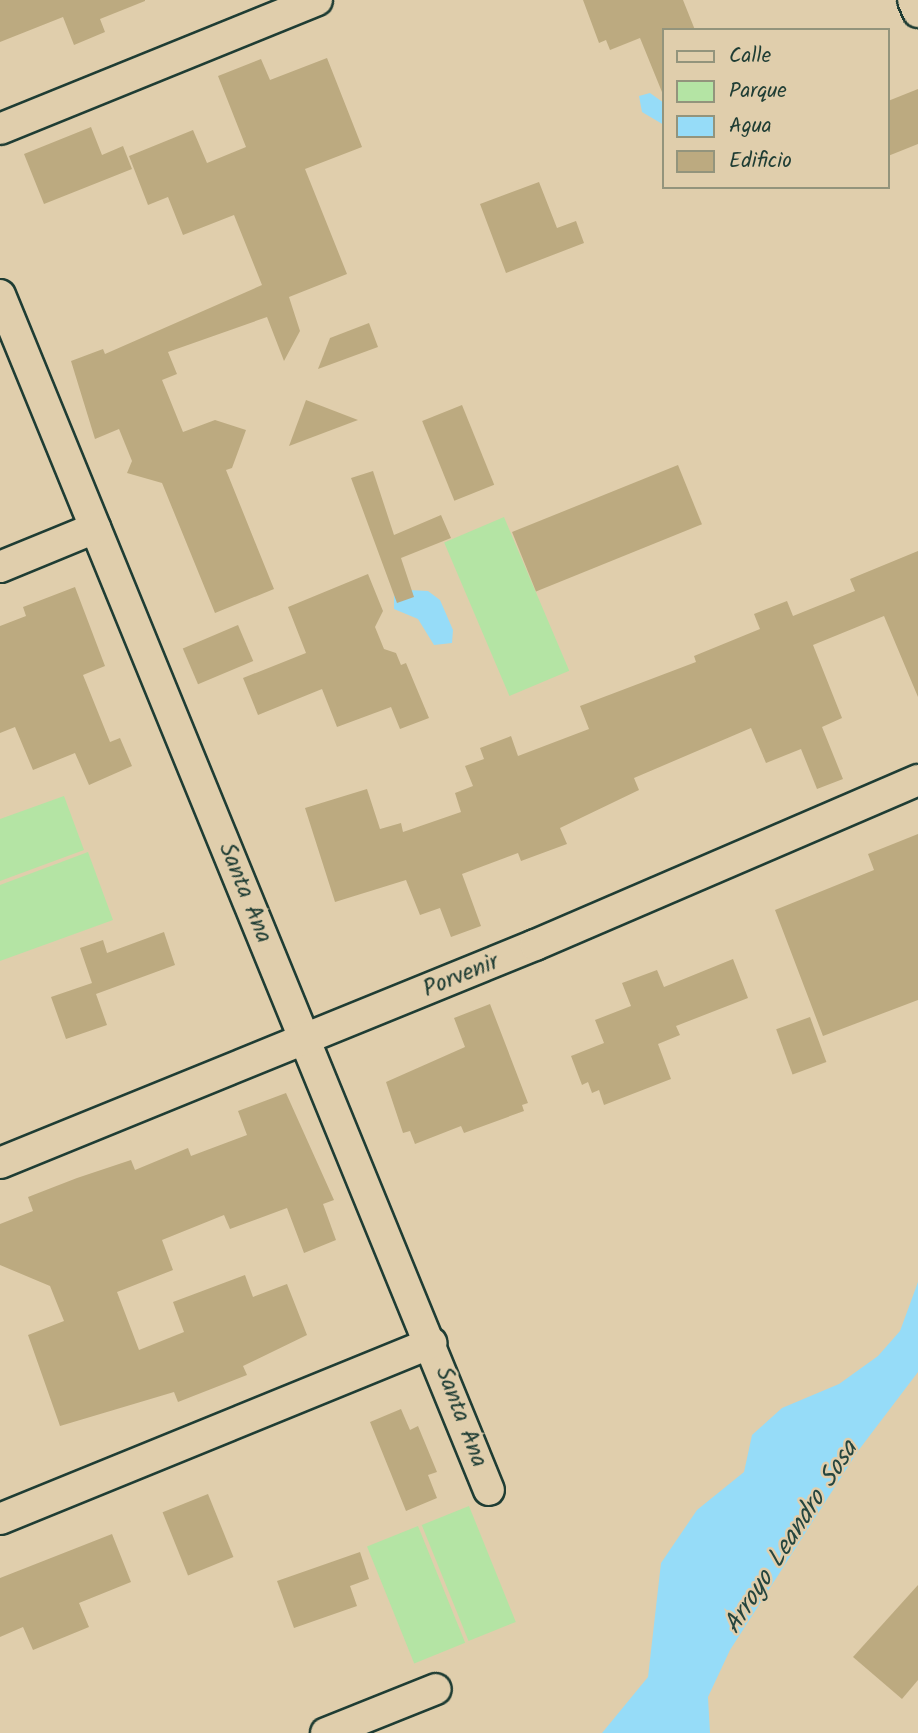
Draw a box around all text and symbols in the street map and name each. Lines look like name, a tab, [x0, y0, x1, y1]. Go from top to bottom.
legend	[662, 28, 890, 189]
text: Calle	[729, 40, 771, 73]
text: Parque	[729, 75, 787, 108]
text: Agua	[729, 110, 772, 143]
text: Edificio	[729, 145, 792, 178]
street label: Santa Ana	[212, 839, 278, 947]
street label: Porvenir	[419, 948, 503, 1004]
street label: Santa Ana	[429, 1363, 493, 1471]
water label: Arroyo Leandro Sosa	[718, 1436, 866, 1640]

